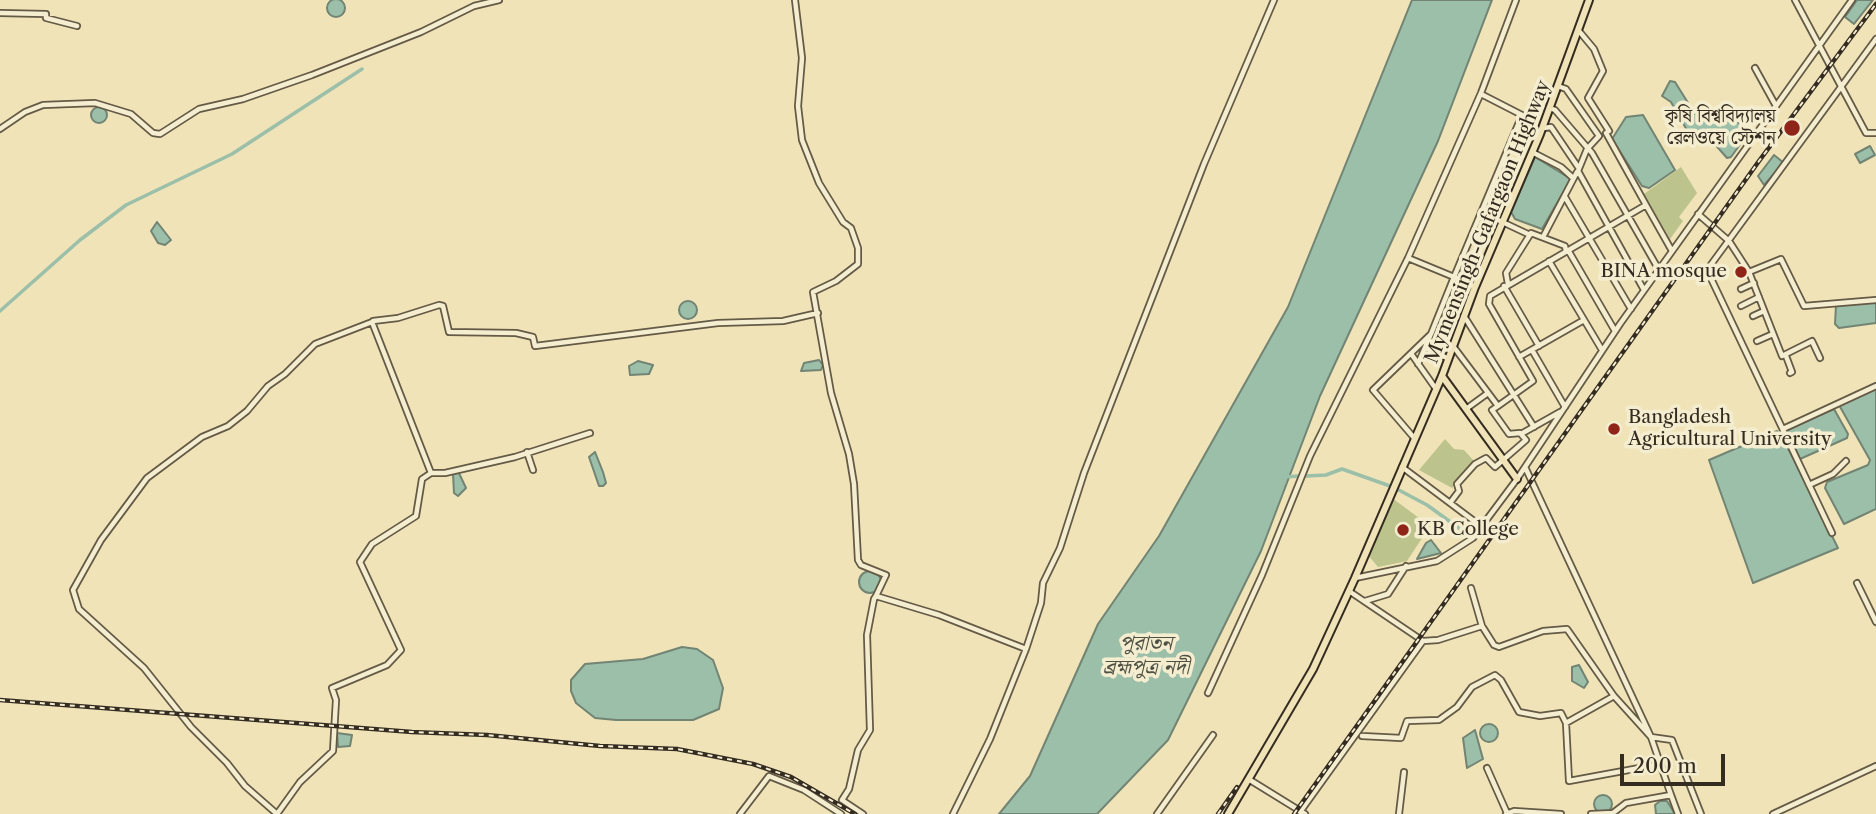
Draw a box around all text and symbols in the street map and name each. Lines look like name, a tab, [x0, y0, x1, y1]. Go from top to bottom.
street label: Mymensingh-Gafargaon Highway	[1421, 77, 1555, 367]
place label: কৃষি বিশ্ববিদ্যালয় রেলওয়ে স্টেশন	[1665, 106, 1776, 150]
marker: কৃষি বিশ্ববিদ্যালয় রেলওয়ে স্টেশন	[1782, 118, 1802, 138]
place label: BINA mosque	[1600, 261, 1727, 283]
marker: BINA mosque	[1733, 264, 1749, 280]
place label: Bangladesh Agricultural University	[1628, 407, 1832, 451]
marker: Bangladesh Agricultural University	[1606, 421, 1622, 437]
place label: KB College	[1417, 519, 1519, 541]
marker: KB College	[1395, 522, 1411, 538]
water label: পুরাতন ব্রহ্মপুত্র নদী	[1103, 631, 1189, 681]
scale bar	[1624, 740, 1729, 784]
text: 200 m	[1633, 753, 1697, 778]

